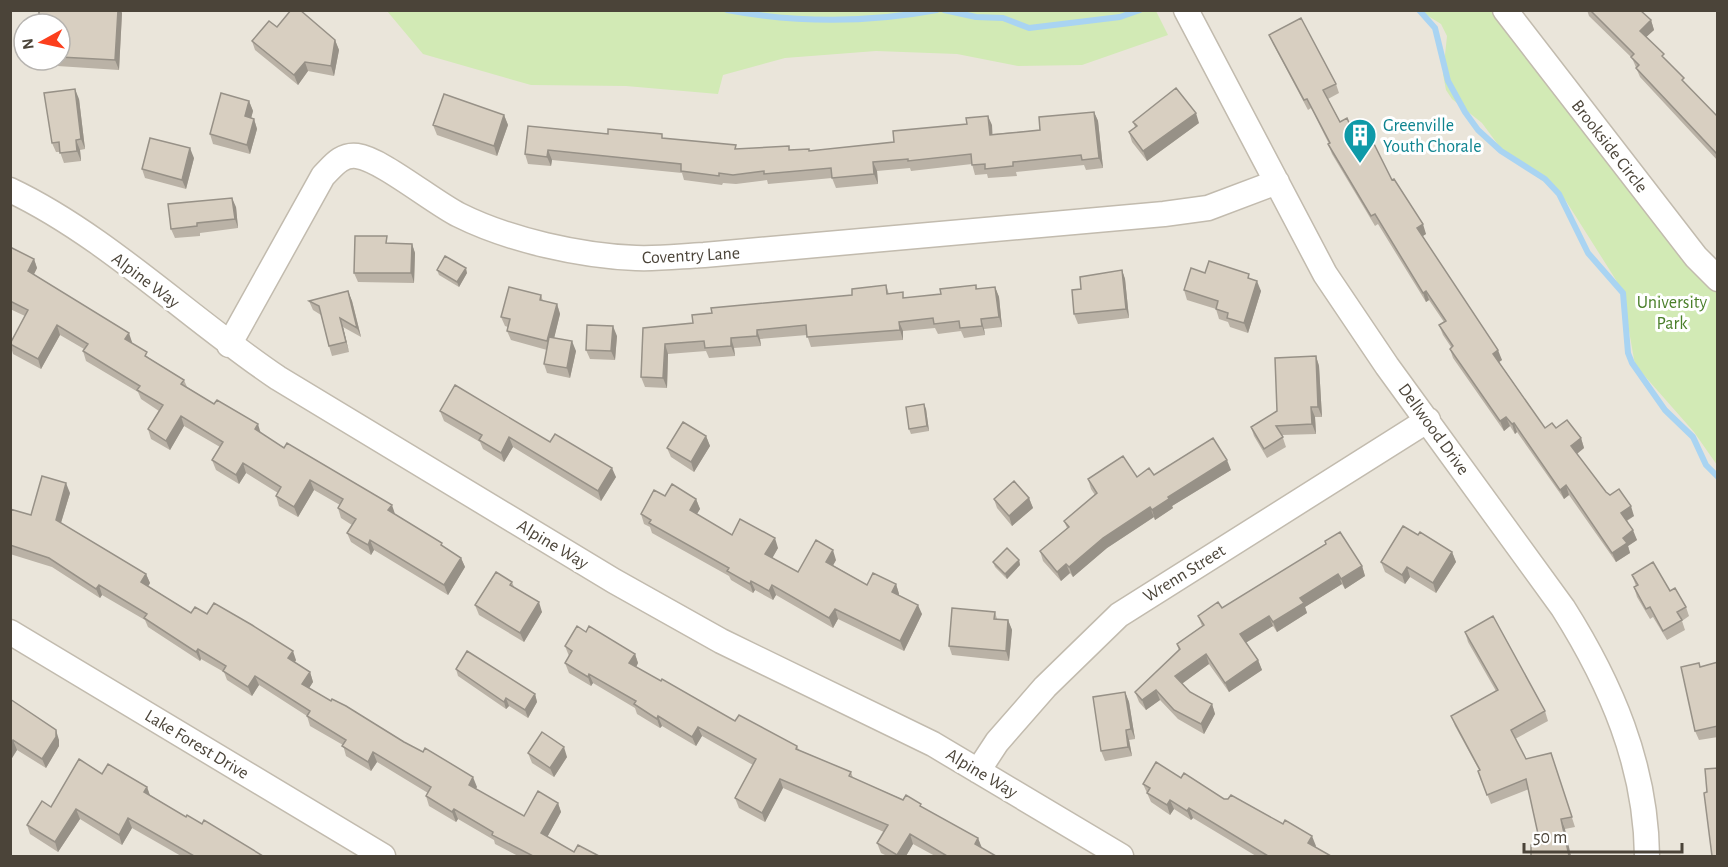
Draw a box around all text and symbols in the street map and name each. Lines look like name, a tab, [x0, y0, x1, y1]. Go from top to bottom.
north arrow	[12, 12, 72, 72]
text: N	[19, 37, 37, 51]
street label: Brookside Circle	[1568, 97, 1651, 196]
building icon: Greenville Youth Chorale	[1342, 117, 1378, 164]
place label: Greenville Youth Chorale	[1383, 117, 1482, 156]
street label: Coventry Lane	[642, 244, 741, 268]
street label: Alpine Way	[108, 250, 183, 312]
park label: University Park	[1637, 294, 1708, 333]
street label: Dellwood Drive	[1394, 381, 1472, 479]
street label: Alpine Way	[514, 517, 592, 573]
street label: Wrenn Street	[1140, 541, 1229, 606]
street label: Lake Forest Drive	[141, 707, 252, 783]
street label: Alpine Way	[943, 746, 1021, 802]
scale bar	[1524, 816, 1682, 854]
text: 50 m	[1533, 829, 1567, 847]

